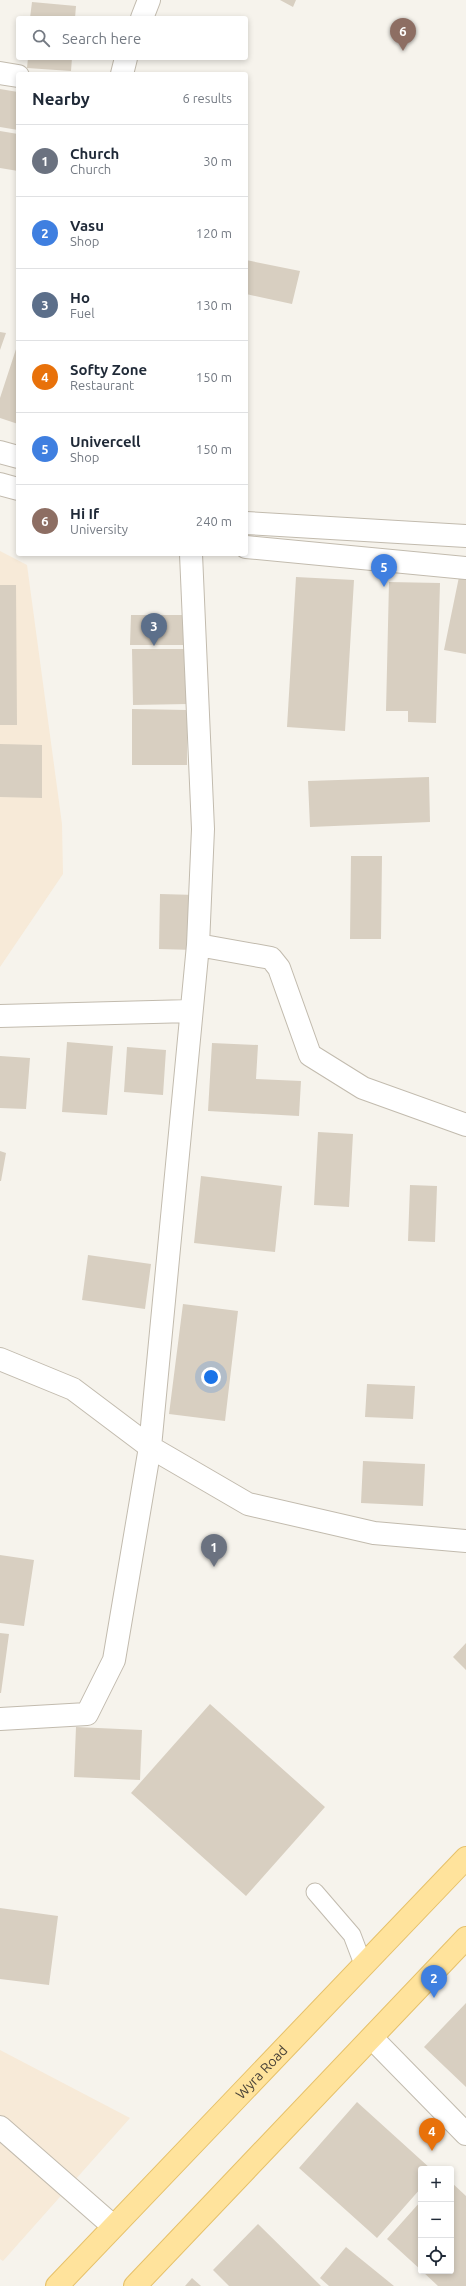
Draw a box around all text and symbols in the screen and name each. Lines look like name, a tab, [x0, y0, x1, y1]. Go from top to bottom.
search box	[16, 16, 248, 60]
pin: 6	[390, 18, 416, 51]
icon: search	[30, 27, 52, 49]
text: Search here	[62, 30, 141, 47]
text: Nearby	[32, 89, 90, 108]
text: 6 results	[182, 91, 232, 105]
text: Church	[70, 145, 119, 162]
text: 1	[41, 154, 49, 168]
text: 30 m	[203, 154, 232, 168]
text: Church	[70, 162, 111, 176]
text: Vasu	[70, 217, 104, 234]
text: 2	[41, 226, 49, 240]
text: 120 m	[196, 226, 232, 240]
text: Shop	[70, 234, 99, 248]
text: Ho	[70, 289, 90, 306]
text: 3	[41, 298, 49, 312]
text: 130 m	[196, 298, 232, 312]
text: Fuel	[70, 306, 95, 320]
text: Softy Zone	[70, 361, 147, 378]
text: 4	[41, 370, 49, 384]
text: 150 m	[196, 370, 232, 384]
text: Restaurant	[70, 378, 134, 392]
text: Univercell	[70, 433, 141, 450]
text: 5	[41, 442, 49, 456]
text: 150 m	[196, 442, 232, 456]
text: Shop	[70, 450, 99, 464]
text: Hi If	[70, 505, 99, 522]
text: 6	[41, 514, 49, 528]
text: 240 m	[196, 514, 232, 528]
text: University	[70, 522, 128, 536]
pin: 5	[371, 554, 397, 587]
pin: 3	[141, 613, 167, 646]
your location	[201, 1367, 221, 1387]
pin: 1	[201, 1534, 227, 1567]
pin: 2	[421, 1965, 447, 1998]
street label: Wyra Road	[232, 2042, 291, 2102]
pin: 4	[419, 2118, 445, 2151]
map controls	[418, 2166, 454, 2274]
button: +	[418, 2166, 454, 2202]
button: −	[418, 2202, 454, 2238]
button: locate	[418, 2238, 454, 2274]

